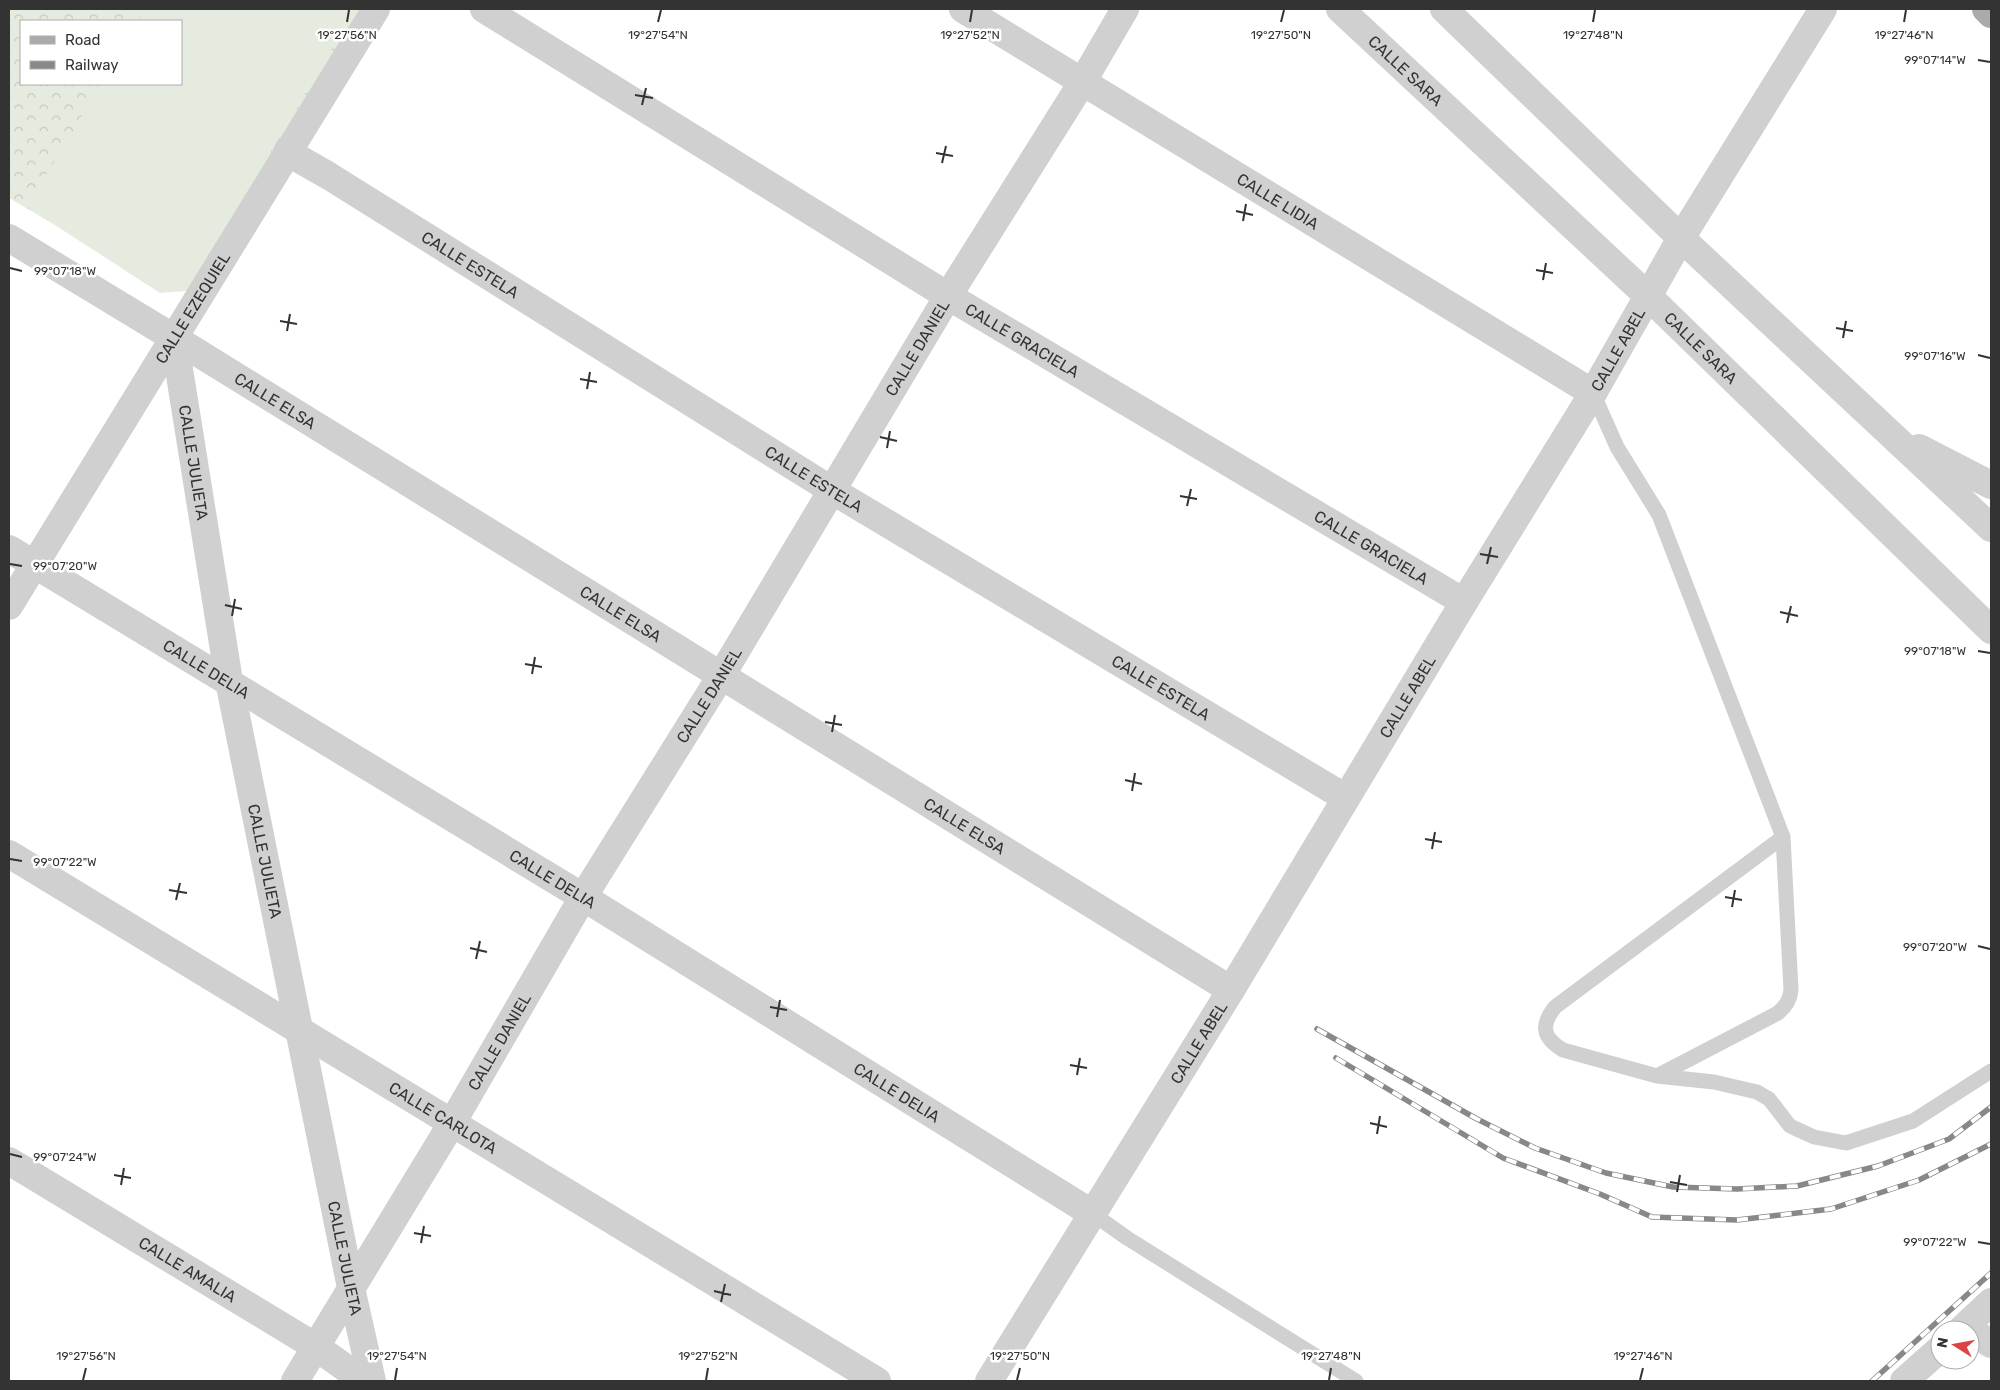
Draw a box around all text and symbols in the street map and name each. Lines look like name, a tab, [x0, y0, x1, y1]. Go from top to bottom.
legend	[20, 20, 182, 85]
text: 19°27'56"N	[317, 28, 377, 42]
text: 19°27'54"N	[628, 28, 688, 42]
text: 19°27'52"N	[940, 28, 1000, 42]
text: 19°27'50"N	[1251, 28, 1311, 42]
text: 19°27'48"N	[1563, 28, 1623, 42]
text: 19°27'46"N	[1874, 28, 1934, 42]
text: Road	[65, 31, 101, 49]
street label: CALLE SARA	[1364, 31, 1447, 110]
text: 99°07'14"W	[1904, 53, 1966, 67]
text: Railway	[65, 56, 119, 74]
street label: CALLE LIDIA	[1233, 169, 1322, 234]
street label: CALLE ESTELA	[418, 227, 522, 302]
street label: CALLE EZEQUIEL	[151, 249, 234, 367]
text: 99°07'18"W	[34, 264, 96, 278]
street label: CALLE DANIEL	[881, 297, 953, 400]
street label: CALLE GRACIELA	[962, 299, 1083, 382]
street label: CALLE ABEL	[1587, 305, 1649, 395]
street label: CALLE SARA	[1660, 308, 1741, 388]
text: 99°07'16"W	[1904, 349, 1966, 363]
street label: CALLE ELSA	[231, 369, 320, 433]
street label: CALLE JULIETA	[175, 404, 212, 522]
street label: CALLE ESTELA	[761, 442, 866, 517]
street label: CALLE GRACIELA	[1311, 506, 1432, 589]
text: 99°07'20"W	[33, 559, 97, 573]
street label: CALLE ELSA	[576, 582, 665, 647]
street label: CALLE DELIA	[160, 636, 253, 703]
street label: CALLE DANIEL	[673, 644, 746, 747]
text: 99°07'18"W	[1904, 644, 1966, 658]
street label: CALLE ESTELA	[1108, 651, 1214, 725]
street label: CALLE ABEL	[1376, 652, 1440, 742]
street label: CALLE ELSA	[920, 794, 1009, 859]
street label: CALLE JULIETA	[244, 802, 286, 920]
street label: CALLE DELIA	[506, 846, 600, 913]
text: 99°07'22"W	[33, 855, 97, 869]
text: 99°07'20"W	[1903, 940, 1967, 954]
street label: CALLE DANIEL	[464, 990, 535, 1094]
street label: CALLE ABEL	[1166, 998, 1231, 1087]
street label: CALLE DELIA	[850, 1059, 944, 1127]
street label: CALLE CARLOTA	[385, 1078, 501, 1158]
text: 99°07'24"W	[33, 1150, 97, 1164]
street label: CALLE JULIETA	[324, 1199, 366, 1317]
street label: CALLE AMALIA	[135, 1233, 240, 1307]
text: 99°07'22"W	[1903, 1235, 1967, 1249]
north arrow	[1930, 1320, 1980, 1370]
text: N	[1933, 1336, 1952, 1349]
text: 19°27'56"N	[56, 1349, 116, 1363]
text: 19°27'54"N	[367, 1349, 427, 1363]
text: 19°27'52"N	[678, 1349, 738, 1363]
text: 19°27'50"N	[990, 1349, 1050, 1363]
text: 19°27'48"N	[1301, 1349, 1361, 1363]
text: 19°27'46"N	[1613, 1349, 1673, 1363]

